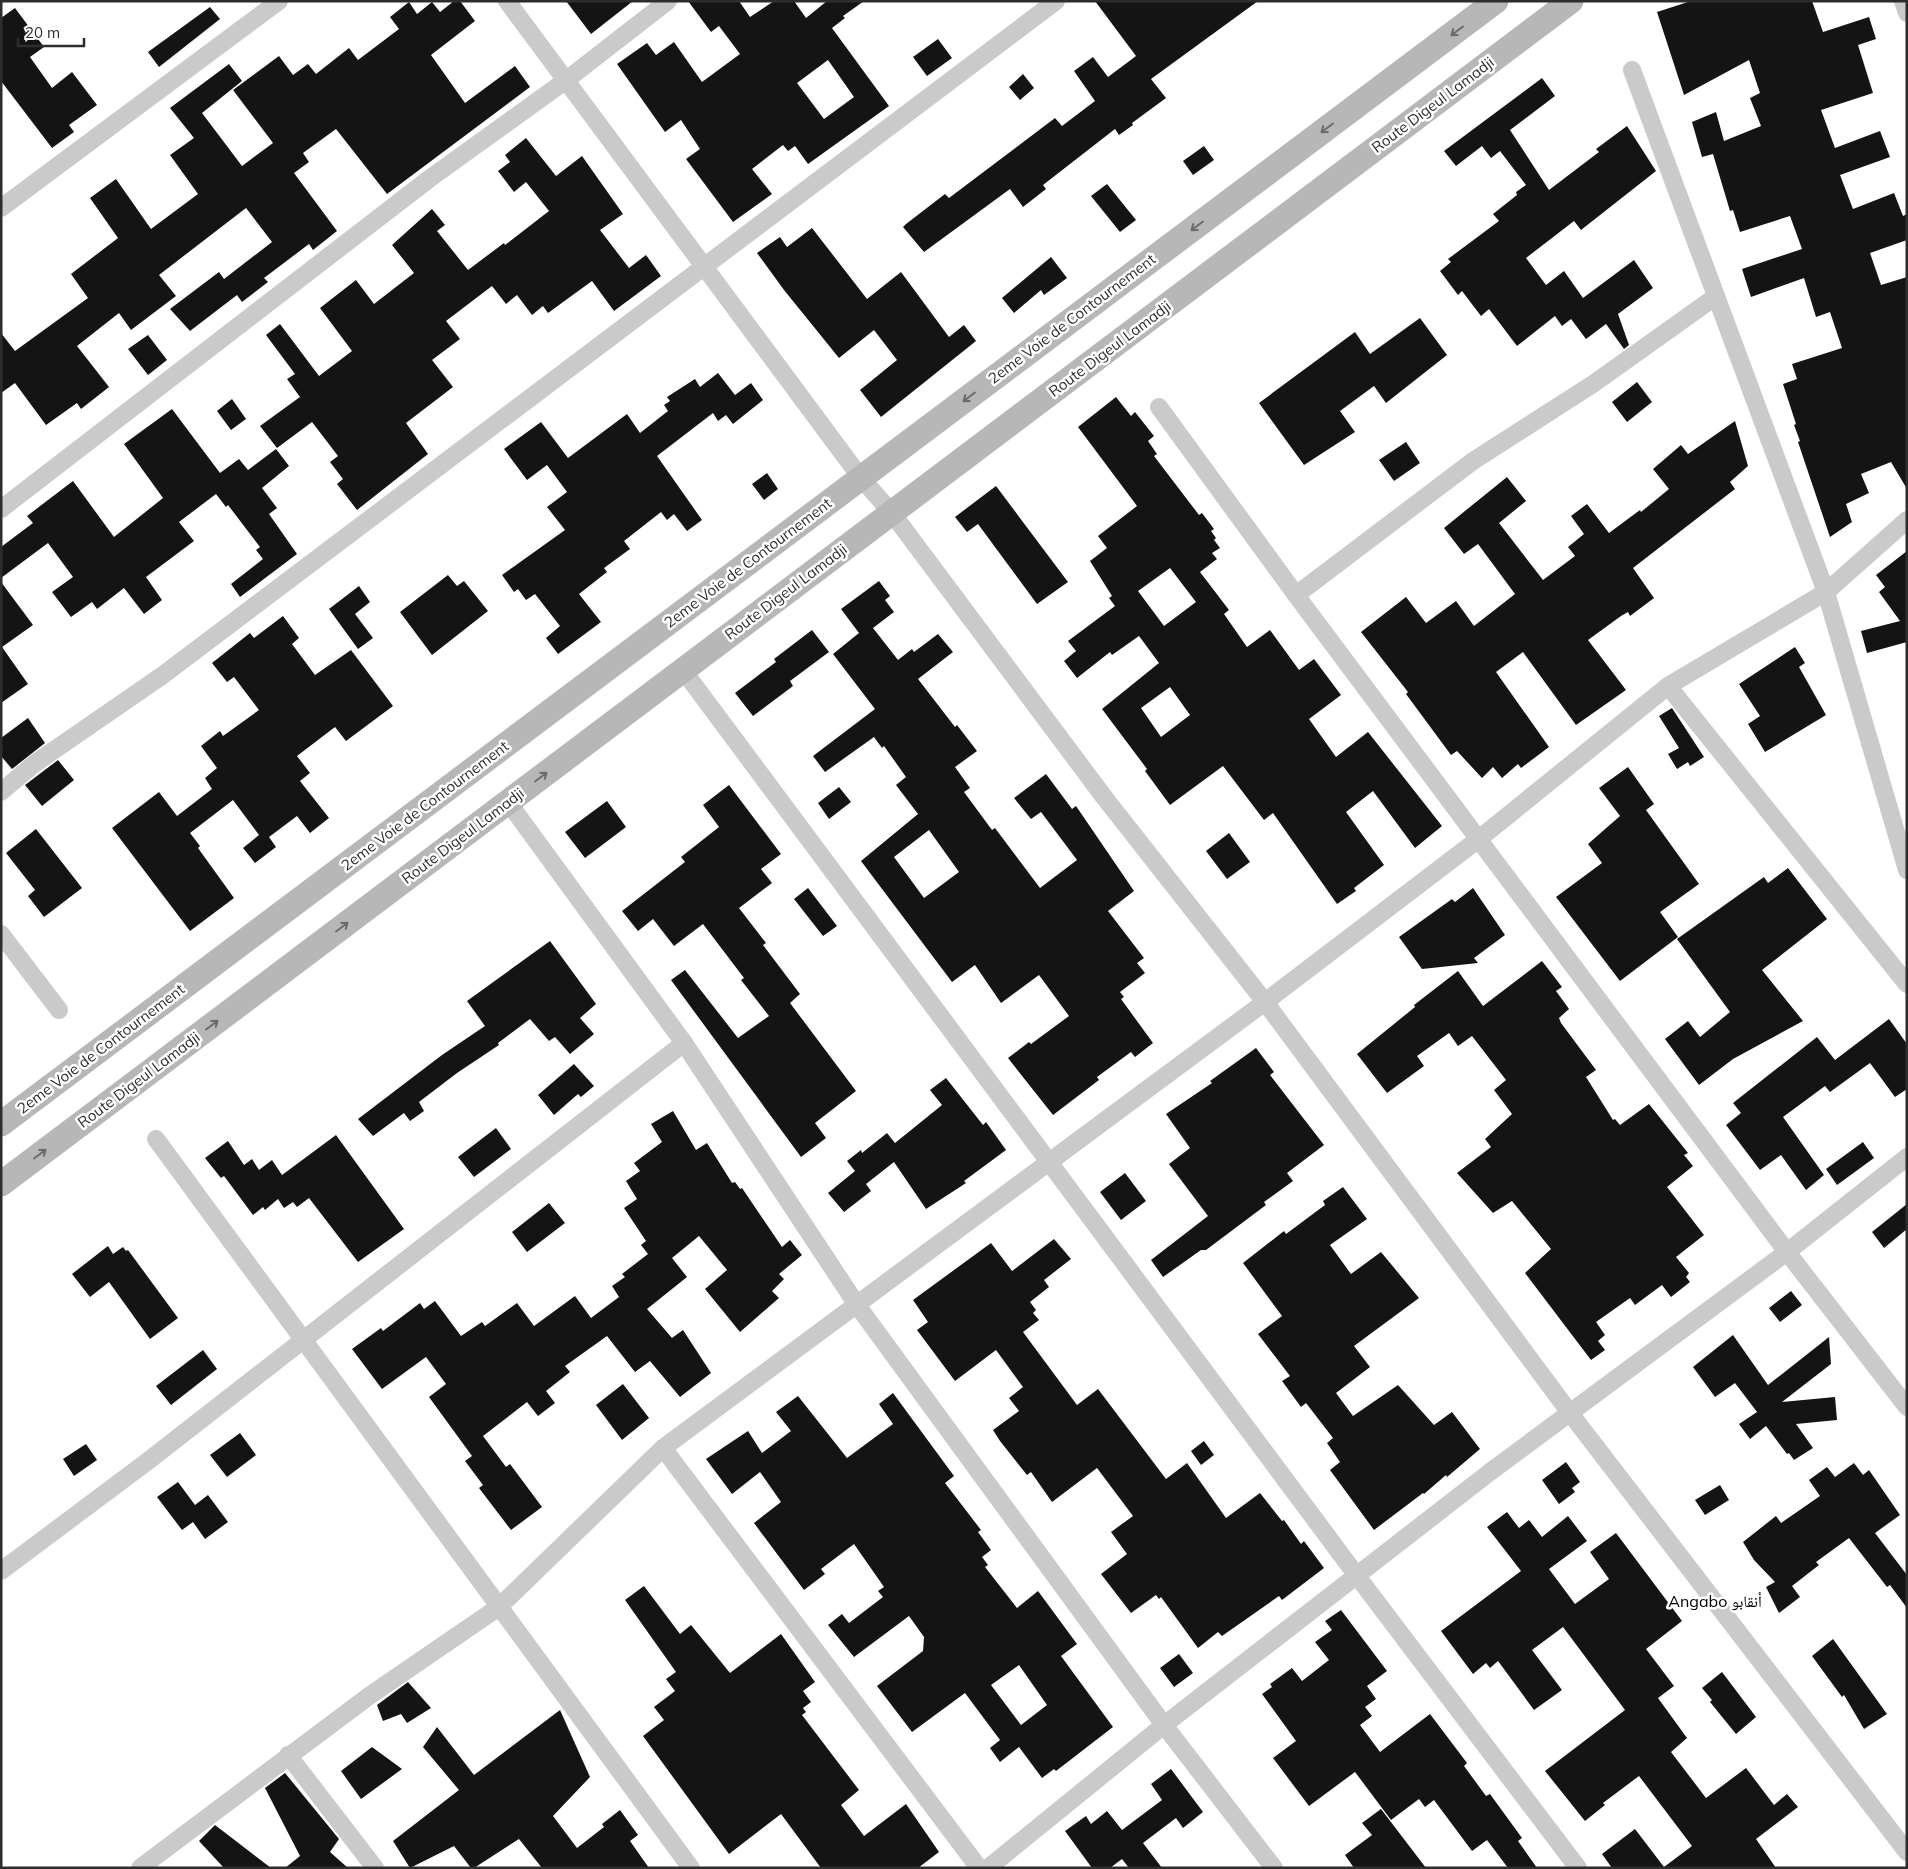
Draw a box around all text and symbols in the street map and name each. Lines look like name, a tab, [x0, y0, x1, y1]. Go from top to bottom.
scale bar	[18, 15, 84, 47]
text: 20 m	[25, 23, 60, 42]
one-way arrow	[1451, 25, 1464, 36]
street label: Route Digeul Lamadji	[1368, 52, 1498, 157]
one-way arrow	[1320, 123, 1334, 133]
one-way arrow	[1191, 220, 1204, 231]
street label: 2eme Voie de Contournement	[984, 249, 1159, 388]
street label: Route Digeul Lamadji	[1045, 296, 1175, 401]
one-way arrow	[962, 392, 976, 402]
street label: 2eme Voie de Contournement	[660, 493, 835, 632]
street label: Route Digeul Lamadji	[721, 539, 851, 644]
street label: 2eme Voie de Contournement	[337, 736, 512, 875]
one-way arrow	[534, 772, 548, 782]
street label: Route Digeul Lamadji	[398, 783, 528, 888]
one-way arrow	[335, 922, 348, 933]
street label: 2eme Voie de Contournement	[13, 979, 188, 1118]
one-way arrow	[205, 1020, 219, 1030]
street label: Route Digeul Lamadji	[74, 1027, 204, 1132]
one-way arrow	[33, 1149, 46, 1160]
district label: Angabo أنقابو	[1668, 1591, 1762, 1611]

